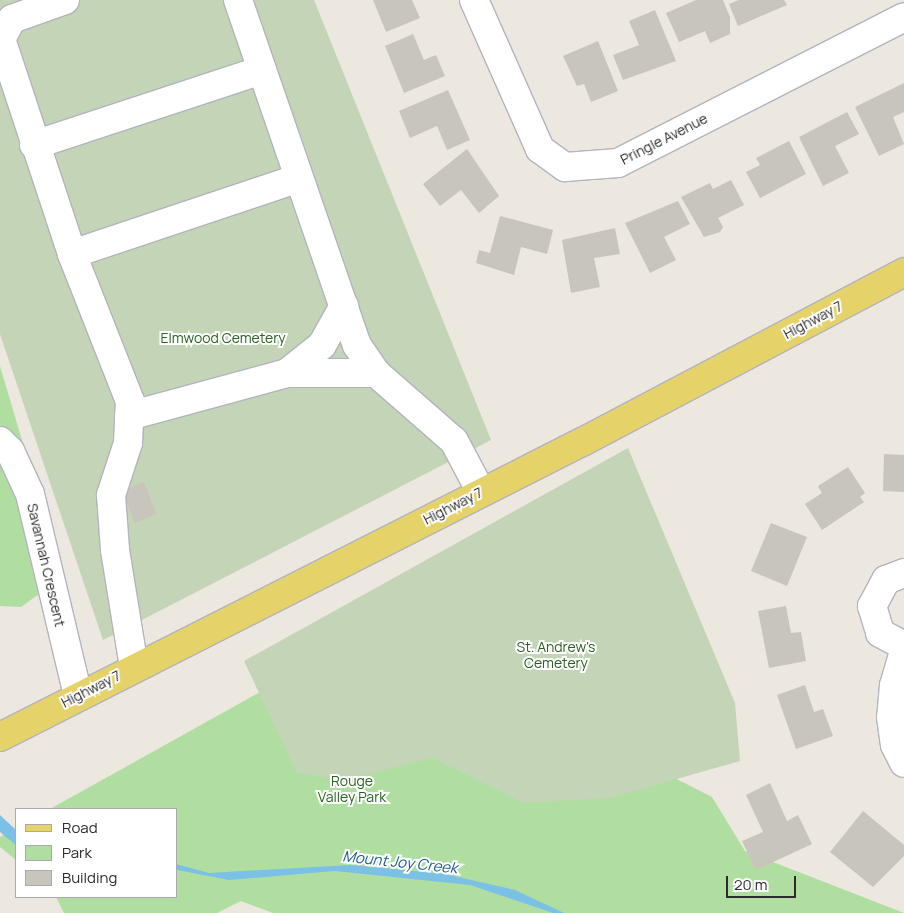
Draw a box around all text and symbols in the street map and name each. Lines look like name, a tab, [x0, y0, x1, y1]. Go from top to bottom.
street label: Pringle Avenue	[618, 110, 710, 168]
street label: Highway 7	[781, 297, 845, 343]
park label: Elmwood Cemetery	[160, 330, 286, 346]
street label: Highway 7	[421, 484, 485, 528]
street label: Savannah Crescent	[24, 502, 68, 628]
park label: St. Andrew's Cemetery	[517, 639, 595, 672]
street label: Highway 7	[59, 667, 123, 711]
park label: Rouge Valley Park	[318, 773, 386, 806]
legend	[15, 808, 178, 898]
text: Road	[62, 817, 98, 838]
text: Park	[62, 842, 92, 863]
water label: Mount Joy Creek	[342, 847, 458, 877]
scale bar	[729, 866, 799, 898]
text: Building	[62, 867, 117, 888]
text: 20 m	[734, 874, 767, 895]

